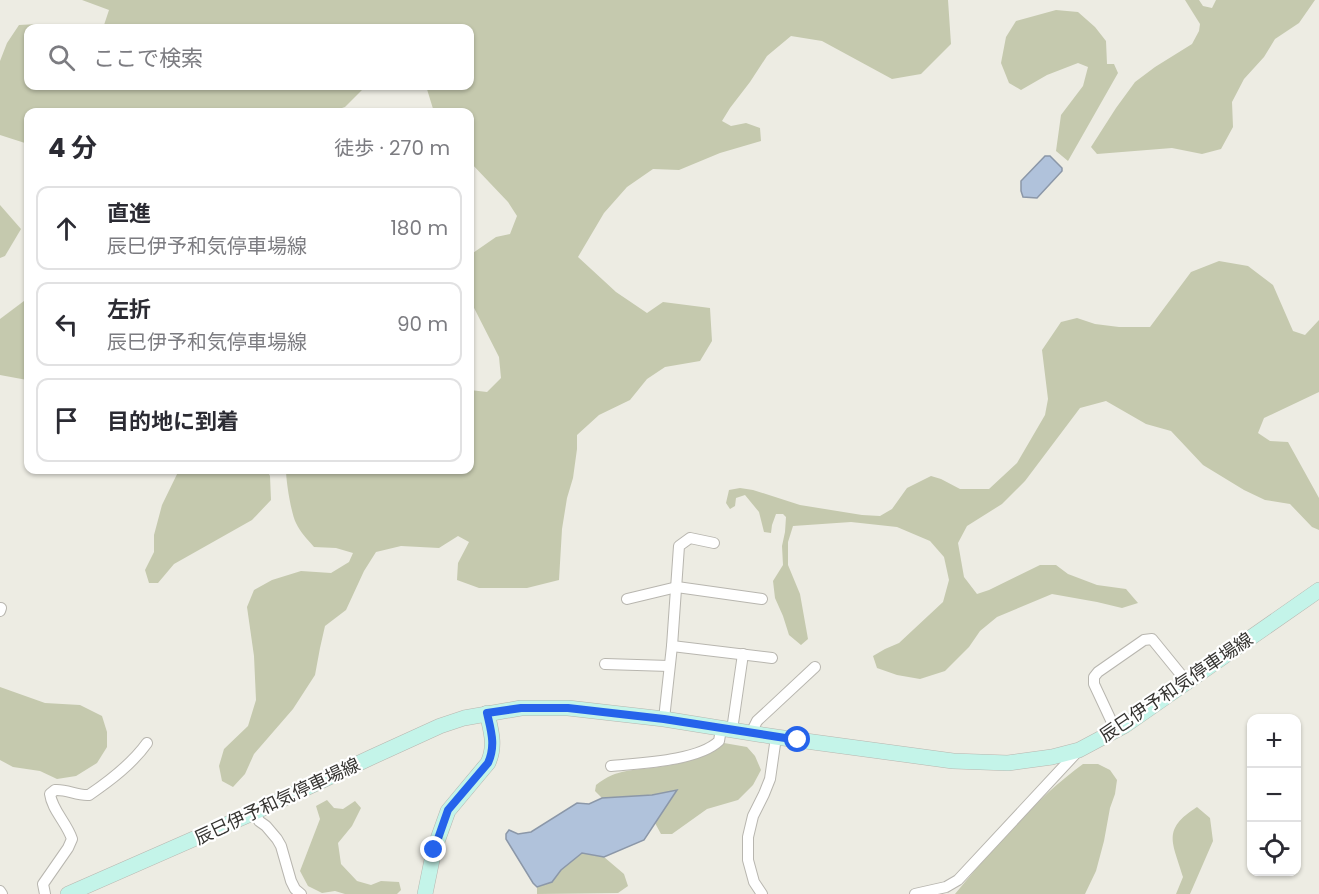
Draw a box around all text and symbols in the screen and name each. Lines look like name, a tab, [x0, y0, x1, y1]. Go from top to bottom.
search box	[24, 24, 474, 90]
icon: search	[45, 41, 78, 74]
text: ここで検索	[93, 43, 203, 74]
text: 4 分	[48, 130, 97, 166]
text: 徒歩 · 270 m	[334, 134, 450, 162]
text: 直進	[107, 198, 151, 229]
icon: ahead	[50, 212, 83, 245]
text: 180 m	[390, 214, 448, 242]
text: 辰巳伊予和気停車場線	[107, 232, 307, 260]
text: 左折	[107, 294, 151, 325]
icon: left	[50, 308, 83, 341]
text: 90 m	[397, 310, 448, 338]
text: 辰巳伊予和気停車場線	[107, 328, 307, 356]
icon: arrive	[50, 404, 83, 437]
text: 目的地に到着	[107, 406, 239, 437]
street label: 辰巳伊予和気停車場線	[1094, 626, 1258, 748]
map controls	[1247, 714, 1301, 876]
button: +	[1247, 714, 1301, 768]
route start	[784, 726, 810, 752]
street label: 辰巳伊予和気停車場線	[190, 752, 364, 850]
button: −	[1247, 768, 1301, 822]
button: locate	[1247, 822, 1301, 876]
route end	[420, 836, 446, 862]

